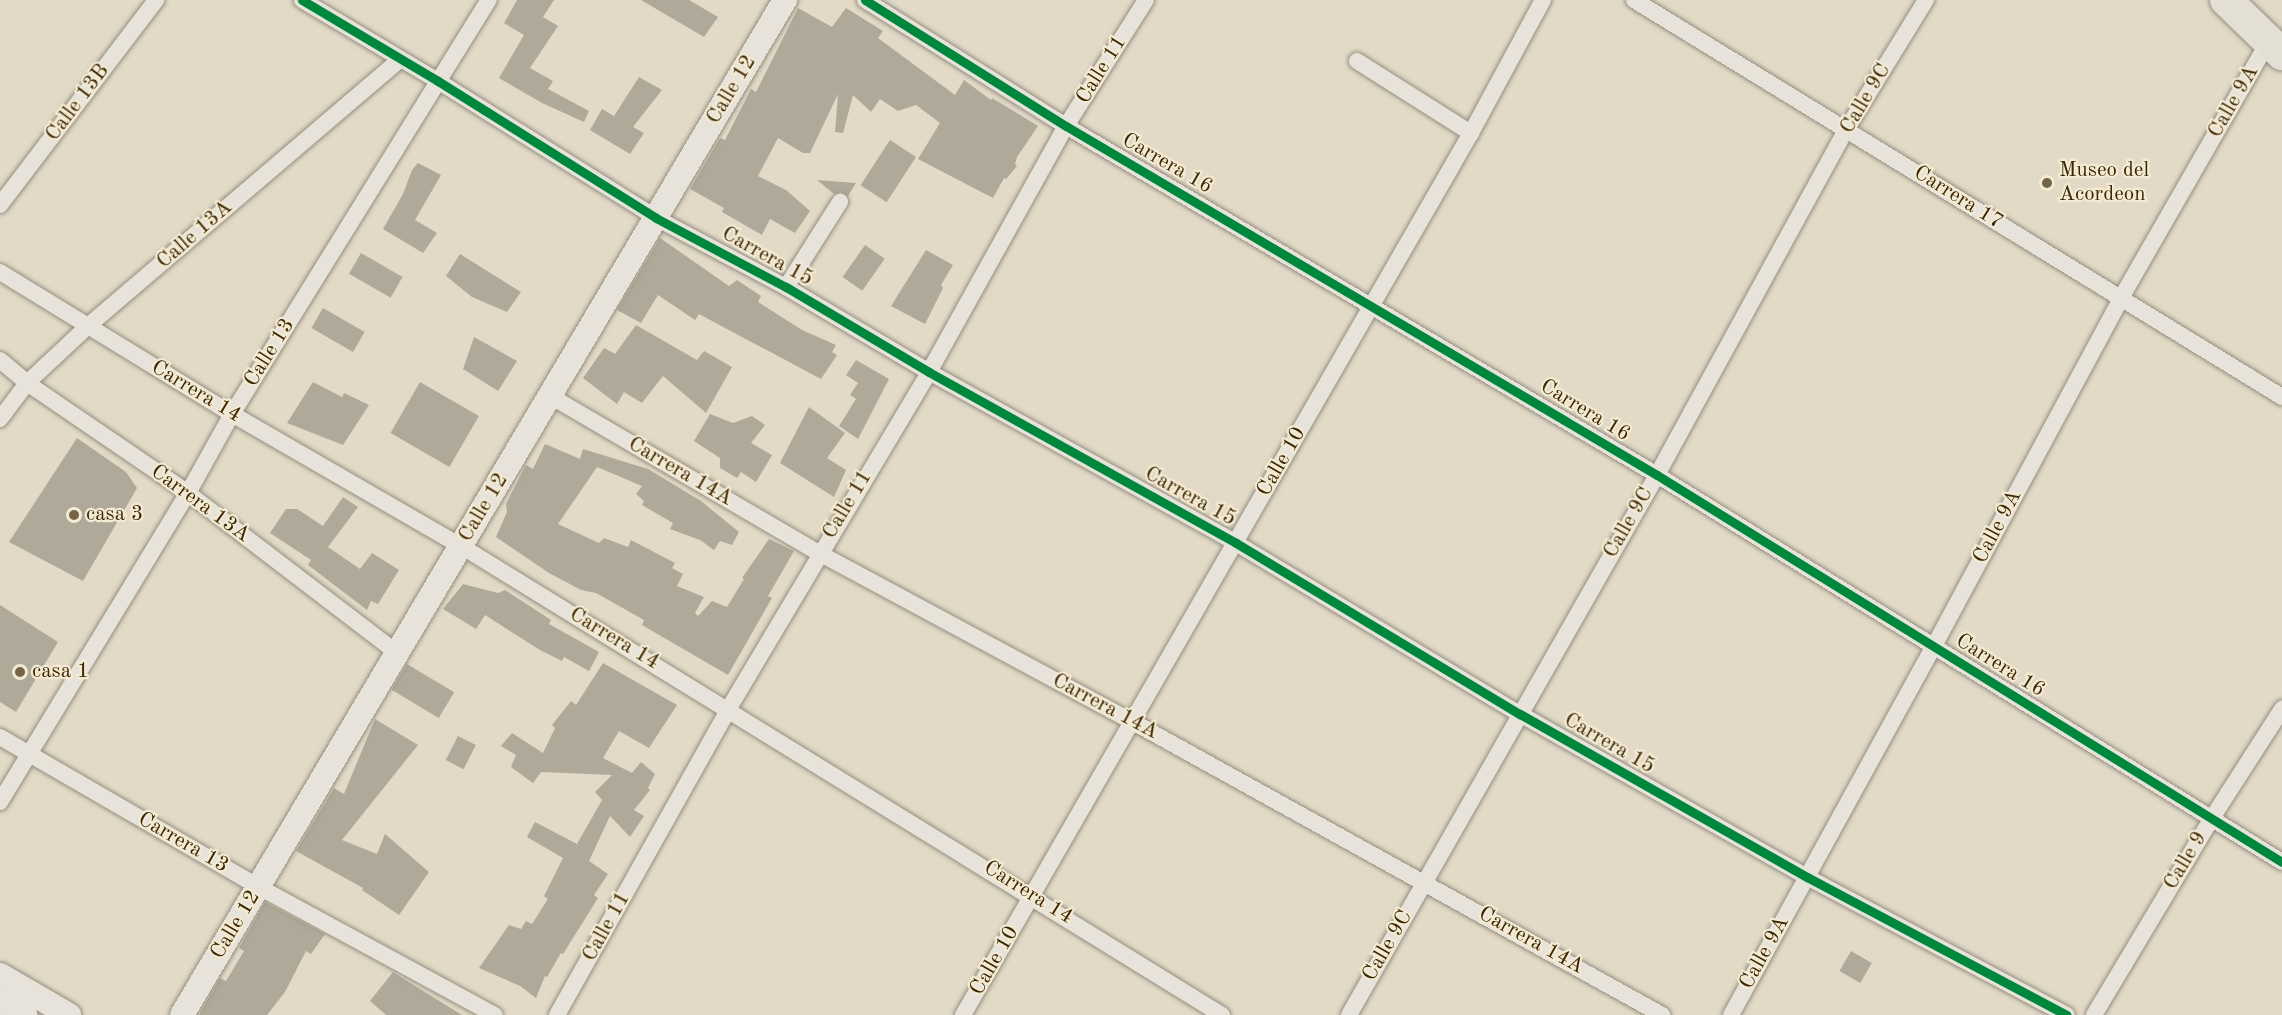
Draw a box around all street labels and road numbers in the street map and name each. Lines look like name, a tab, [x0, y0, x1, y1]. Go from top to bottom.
street label: Calle 11	[1071, 31, 1133, 109]
street label: Calle 12	[702, 51, 762, 129]
street label: Calle 13B	[41, 59, 115, 147]
street label: Calle 9C	[1835, 59, 1897, 139]
street label: Calle 9A	[2203, 61, 2265, 143]
street label: Carrera 16	[1117, 128, 1217, 200]
street label: Carrera 17	[1909, 161, 2007, 235]
street label: Calle 13A	[152, 195, 238, 275]
street label: Carrera 15	[717, 222, 817, 292]
street label: Calle 13	[239, 314, 301, 392]
street label: Carrera 14	[146, 355, 246, 429]
street label: Carrera 16	[1535, 374, 1635, 448]
street label: Calle 10	[1252, 423, 1312, 501]
street label: Carrera 14A	[623, 432, 737, 512]
street label: Carrera 13A	[145, 460, 255, 548]
street label: Carrera 15	[1140, 462, 1240, 532]
street label: Calle 11	[818, 466, 878, 544]
street label: Calle 12	[454, 469, 514, 547]
street label: Calle 9C	[1599, 483, 1659, 563]
street label: Calle 9A	[1968, 486, 2028, 568]
street label: Carrera 14	[564, 602, 664, 676]
street label: Carrera 16	[1951, 629, 2049, 703]
street label: Carrera 14A	[1048, 669, 1162, 745]
street label: Carrera 15	[1559, 708, 1659, 780]
street label: Carrera 13	[133, 807, 233, 879]
street label: Calle 9	[2159, 827, 2213, 895]
street label: Carrera 14	[979, 856, 1077, 930]
street label: Calle 12	[206, 886, 266, 964]
street label: Calle 11	[578, 888, 636, 966]
street label: Carrera 14A	[1474, 902, 1588, 980]
street label: Calle 9C	[1358, 906, 1418, 986]
street label: Calle 9A	[1735, 912, 1795, 994]
street label: Calle 10	[965, 922, 1025, 1000]

